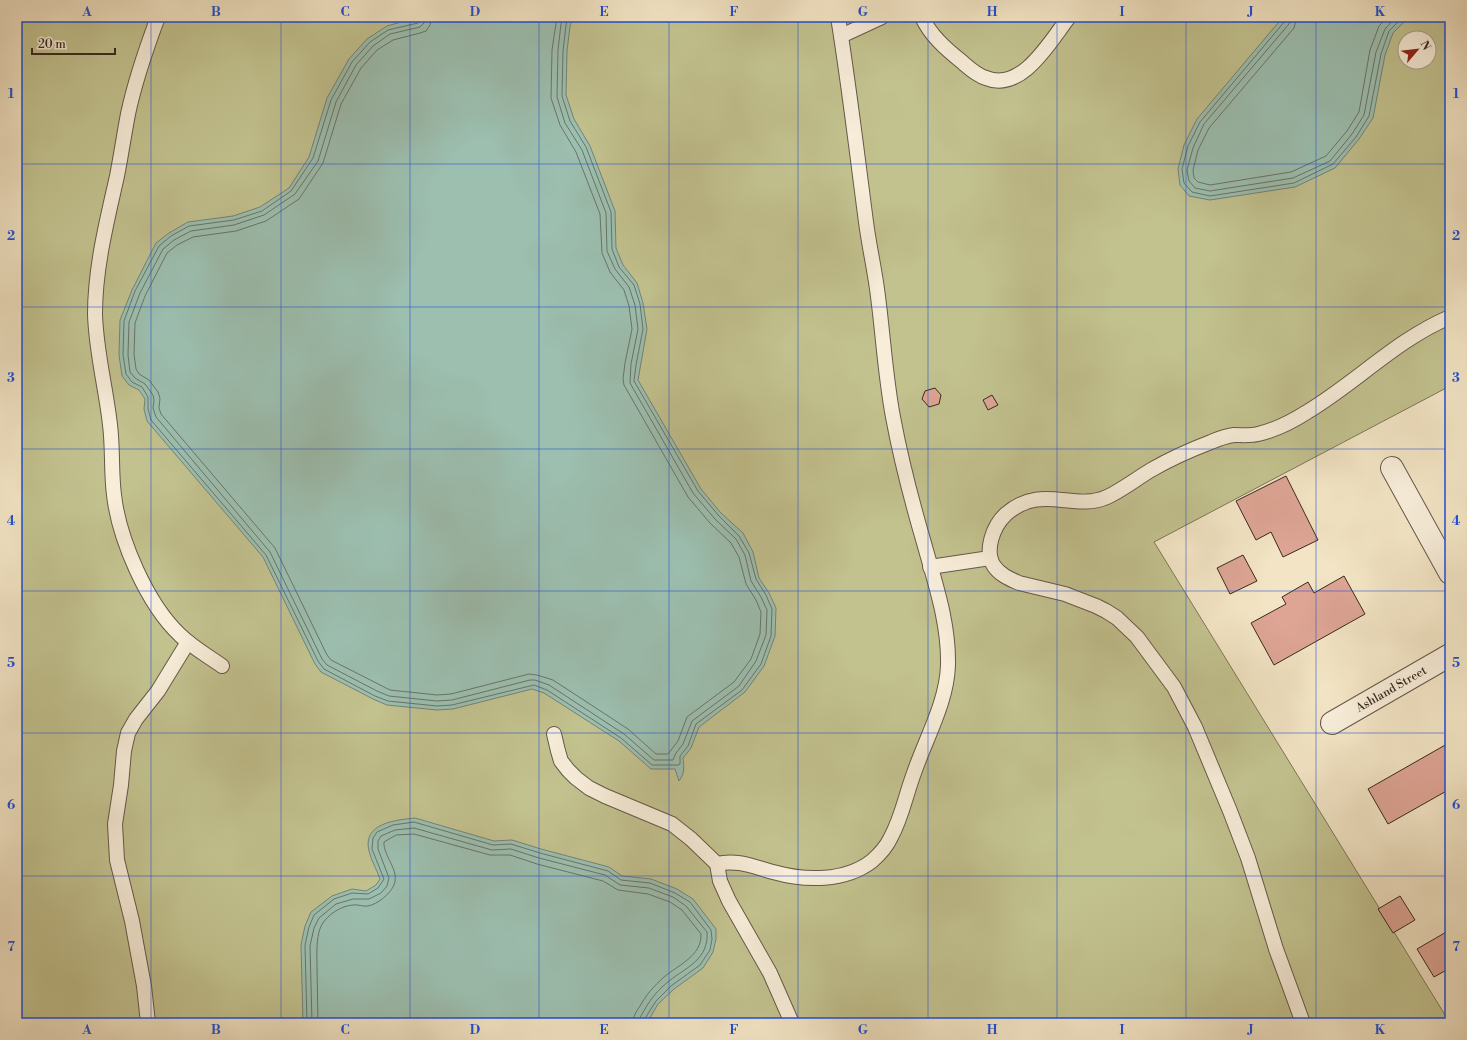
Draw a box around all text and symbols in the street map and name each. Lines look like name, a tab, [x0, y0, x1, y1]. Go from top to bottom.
text: A	[81, 4, 92, 20]
text: B	[211, 4, 221, 20]
text: C	[340, 4, 350, 20]
text: D	[470, 4, 480, 20]
text: E	[599, 4, 609, 20]
text: F	[729, 4, 739, 20]
text: G	[858, 4, 869, 20]
text: H	[987, 4, 998, 20]
text: I	[1119, 4, 1125, 20]
text: J	[1246, 4, 1254, 20]
text: K	[1375, 4, 1386, 20]
scale bar	[32, 30, 115, 56]
north arrow	[1397, 30, 1437, 70]
text: 20 m	[38, 37, 66, 52]
text: N	[1417, 39, 1433, 53]
text: 1	[8, 86, 15, 102]
text: 1	[1453, 86, 1460, 102]
text: 2	[7, 228, 15, 244]
text: 2	[1452, 228, 1460, 244]
text: 3	[7, 370, 15, 386]
text: 3	[1452, 370, 1460, 386]
text: 4	[7, 513, 16, 529]
text: 4	[1452, 513, 1461, 529]
text: 5	[7, 655, 15, 671]
text: 5	[1452, 655, 1460, 671]
street label: Ashland Street	[1352, 663, 1430, 716]
text: 6	[7, 797, 15, 813]
text: 6	[1452, 797, 1460, 813]
text: 7	[7, 939, 15, 955]
text: 7	[1452, 939, 1460, 955]
text: A	[81, 1022, 92, 1038]
text: B	[211, 1022, 221, 1038]
text: C	[340, 1022, 350, 1038]
text: D	[470, 1022, 480, 1038]
text: E	[599, 1022, 609, 1038]
text: F	[729, 1022, 739, 1038]
text: G	[858, 1022, 869, 1038]
text: H	[987, 1022, 998, 1038]
text: I	[1119, 1022, 1125, 1038]
text: J	[1246, 1022, 1254, 1038]
text: K	[1375, 1022, 1386, 1038]

